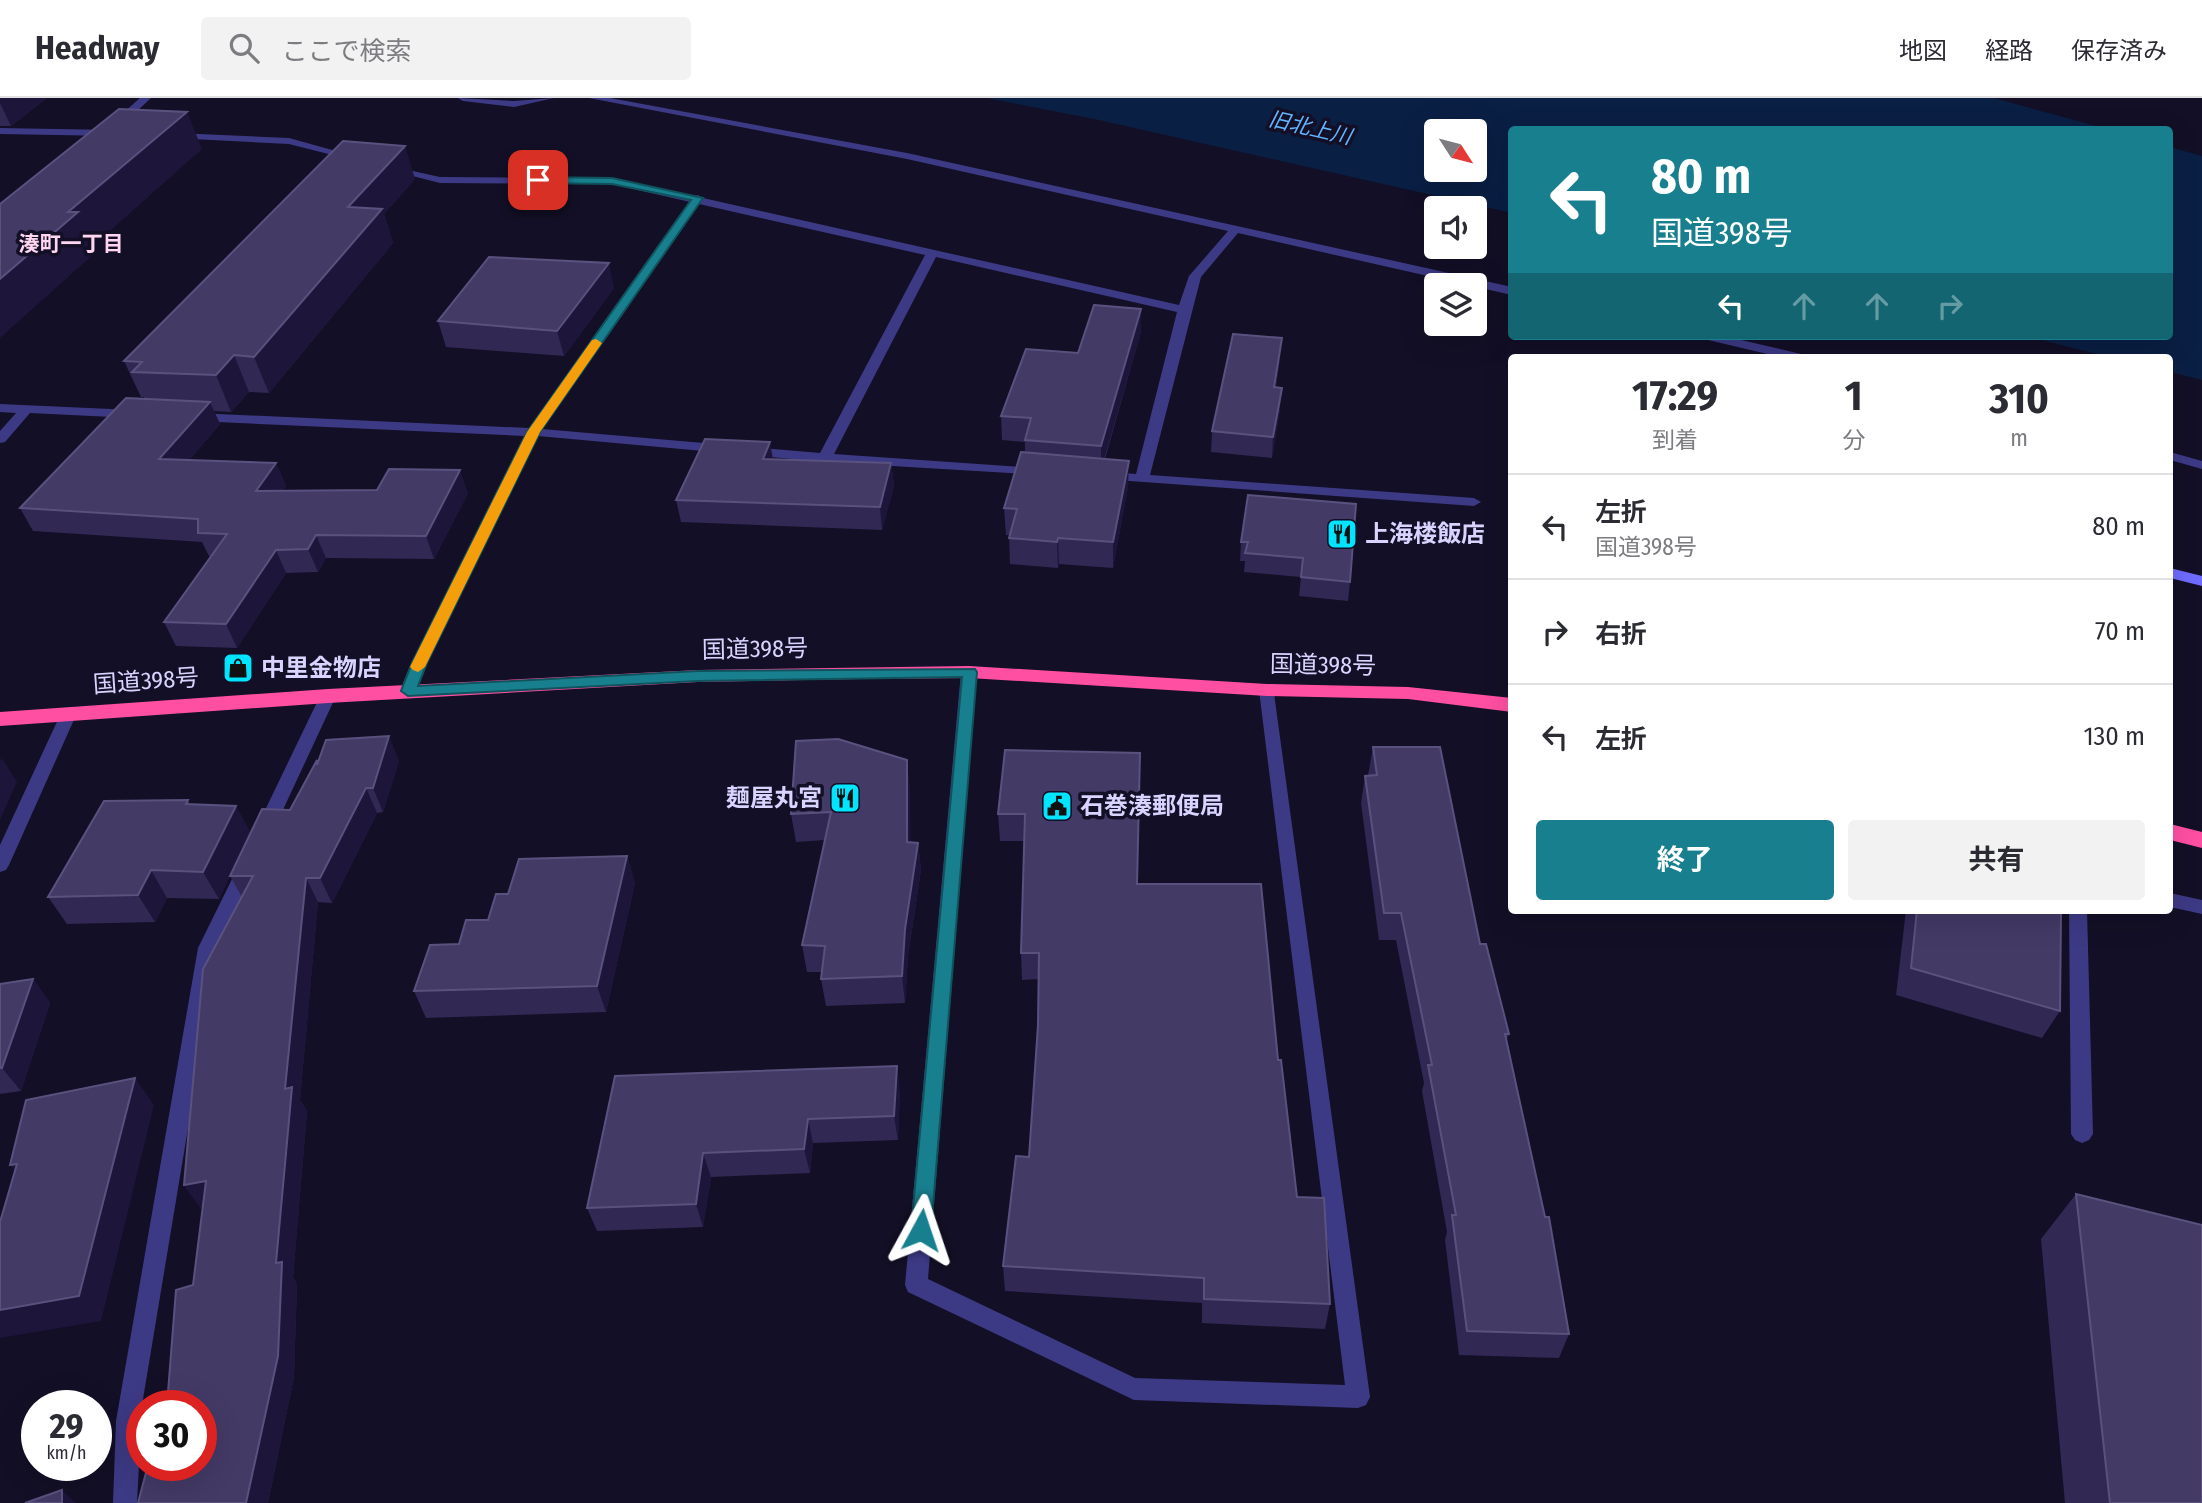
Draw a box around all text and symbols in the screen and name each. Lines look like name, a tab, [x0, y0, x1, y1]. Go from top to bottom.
search box	[201, 17, 691, 80]
text: Headway	[35, 28, 159, 68]
icon: search	[225, 29, 263, 67]
text: ここで検索	[281, 36, 412, 67]
text: 地図	[1899, 37, 1947, 65]
text: 経路	[1985, 37, 2033, 65]
text: 保存済み	[2071, 37, 2167, 65]
water label: 旧北上川	[1266, 106, 1356, 151]
north arrow	[1424, 119, 1488, 182]
map controls	[1424, 119, 1487, 336]
text: 80 m	[1651, 147, 1751, 206]
pin	[508, 150, 568, 210]
icon: left	[1536, 154, 1627, 245]
icon: arrive	[519, 161, 557, 199]
button: sound	[1424, 196, 1487, 259]
text: 国道398号	[1651, 214, 1793, 252]
district label: 湊町一丁目	[19, 231, 124, 257]
button: layers	[1424, 273, 1487, 336]
icon: left	[1712, 287, 1750, 325]
icon: ahead	[1785, 287, 1823, 325]
icon: ahead	[1858, 287, 1896, 325]
icon: right	[1931, 287, 1969, 325]
text: 17:29	[1632, 371, 1718, 421]
text: 1	[1845, 371, 1863, 421]
text: 310	[1989, 374, 2049, 424]
text: m	[2010, 424, 2028, 452]
text: 到着	[1652, 426, 1698, 454]
text: 分	[1842, 426, 1865, 454]
text: 左折	[1595, 497, 1647, 528]
icon: left	[1536, 508, 1574, 546]
text: 80 m	[2092, 511, 2145, 542]
restaurant icon: 上海楼飯店	[1325, 517, 1359, 551]
place label: 上海楼飯店	[1365, 520, 1485, 548]
text: 国道398号	[1595, 533, 1697, 561]
icon: right	[1536, 613, 1574, 651]
text: 70 m	[2095, 616, 2145, 647]
text: 右折	[1595, 619, 1647, 650]
street label: 国道398号	[702, 634, 808, 664]
street label: 国道398号	[1270, 650, 1376, 680]
shop icon: 中里金物店	[221, 651, 255, 685]
place label: 中里金物店	[261, 654, 381, 682]
street label: 国道398号	[92, 663, 200, 699]
icon: left	[1536, 718, 1574, 756]
text: 130 m	[2083, 721, 2145, 752]
text: 左折	[1595, 724, 1647, 755]
restaurant icon: 麺屋丸宮	[828, 781, 862, 815]
place label: 麺屋丸宮	[726, 784, 822, 812]
public building icon: 石巻湊郵便局	[1040, 789, 1074, 823]
place label: 石巻湊郵便局	[1080, 792, 1224, 820]
button: 終了	[1536, 820, 1834, 900]
button: 共有	[1848, 820, 2145, 900]
position arrow	[884, 1193, 958, 1267]
speed limit sign: 30	[126, 1390, 217, 1481]
text: 29	[49, 1405, 84, 1447]
text: km/h	[46, 1442, 87, 1464]

